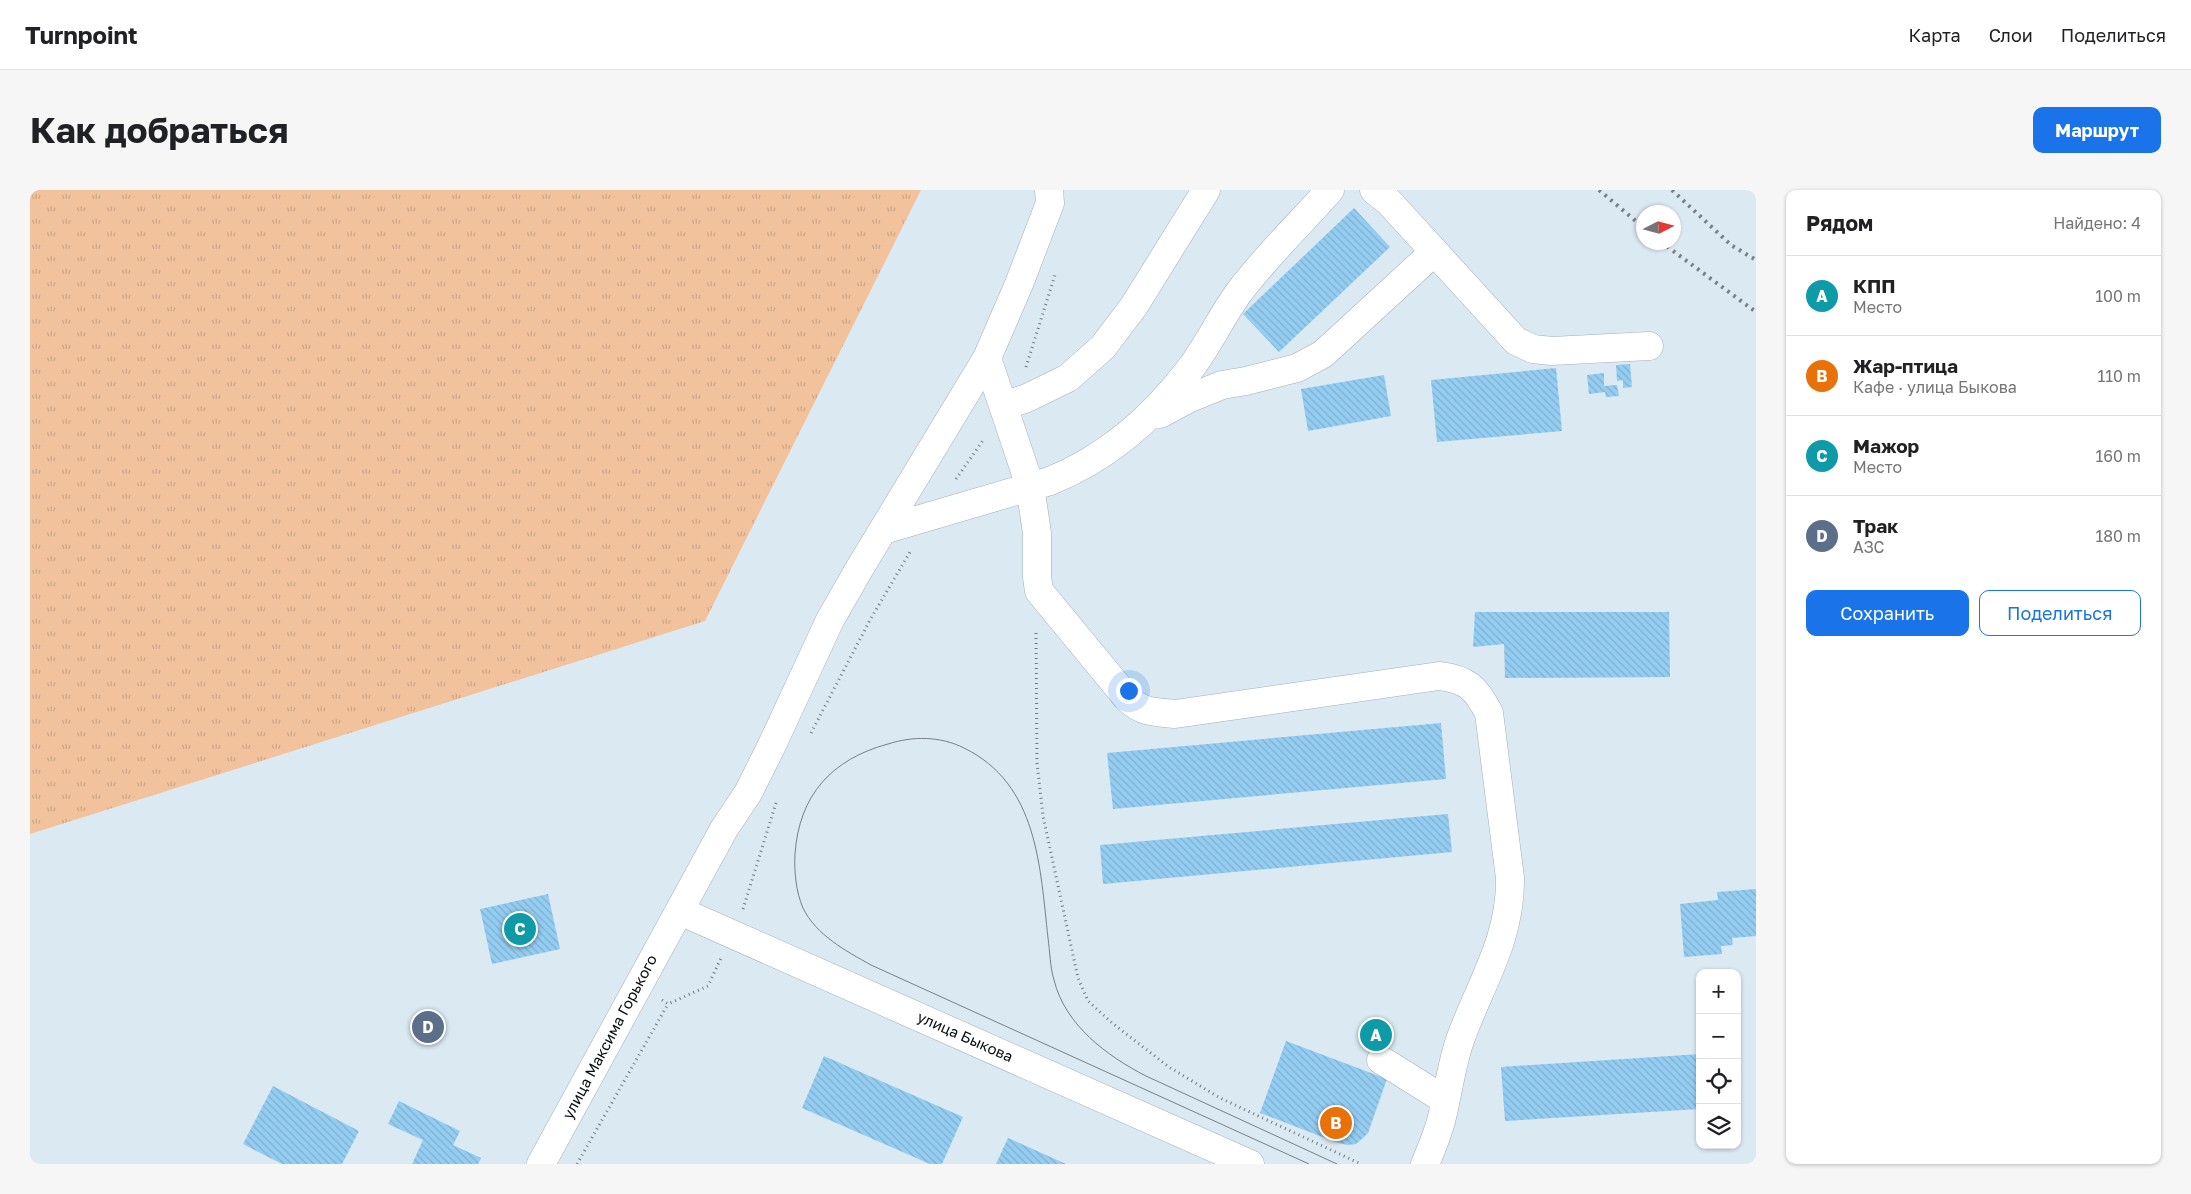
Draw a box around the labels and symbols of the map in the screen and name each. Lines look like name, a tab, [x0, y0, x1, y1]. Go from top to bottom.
north arrow	[1636, 205, 1681, 250]
your location	[1116, 678, 1142, 704]
pin: C	[504, 910, 536, 948]
street label: улица Максима Горького	[558, 951, 660, 1122]
street label: улица Быкова	[915, 1007, 1016, 1065]
pin: D	[412, 1008, 444, 1046]
pin: A	[1360, 1016, 1392, 1054]
pin: B	[1320, 1104, 1352, 1142]

